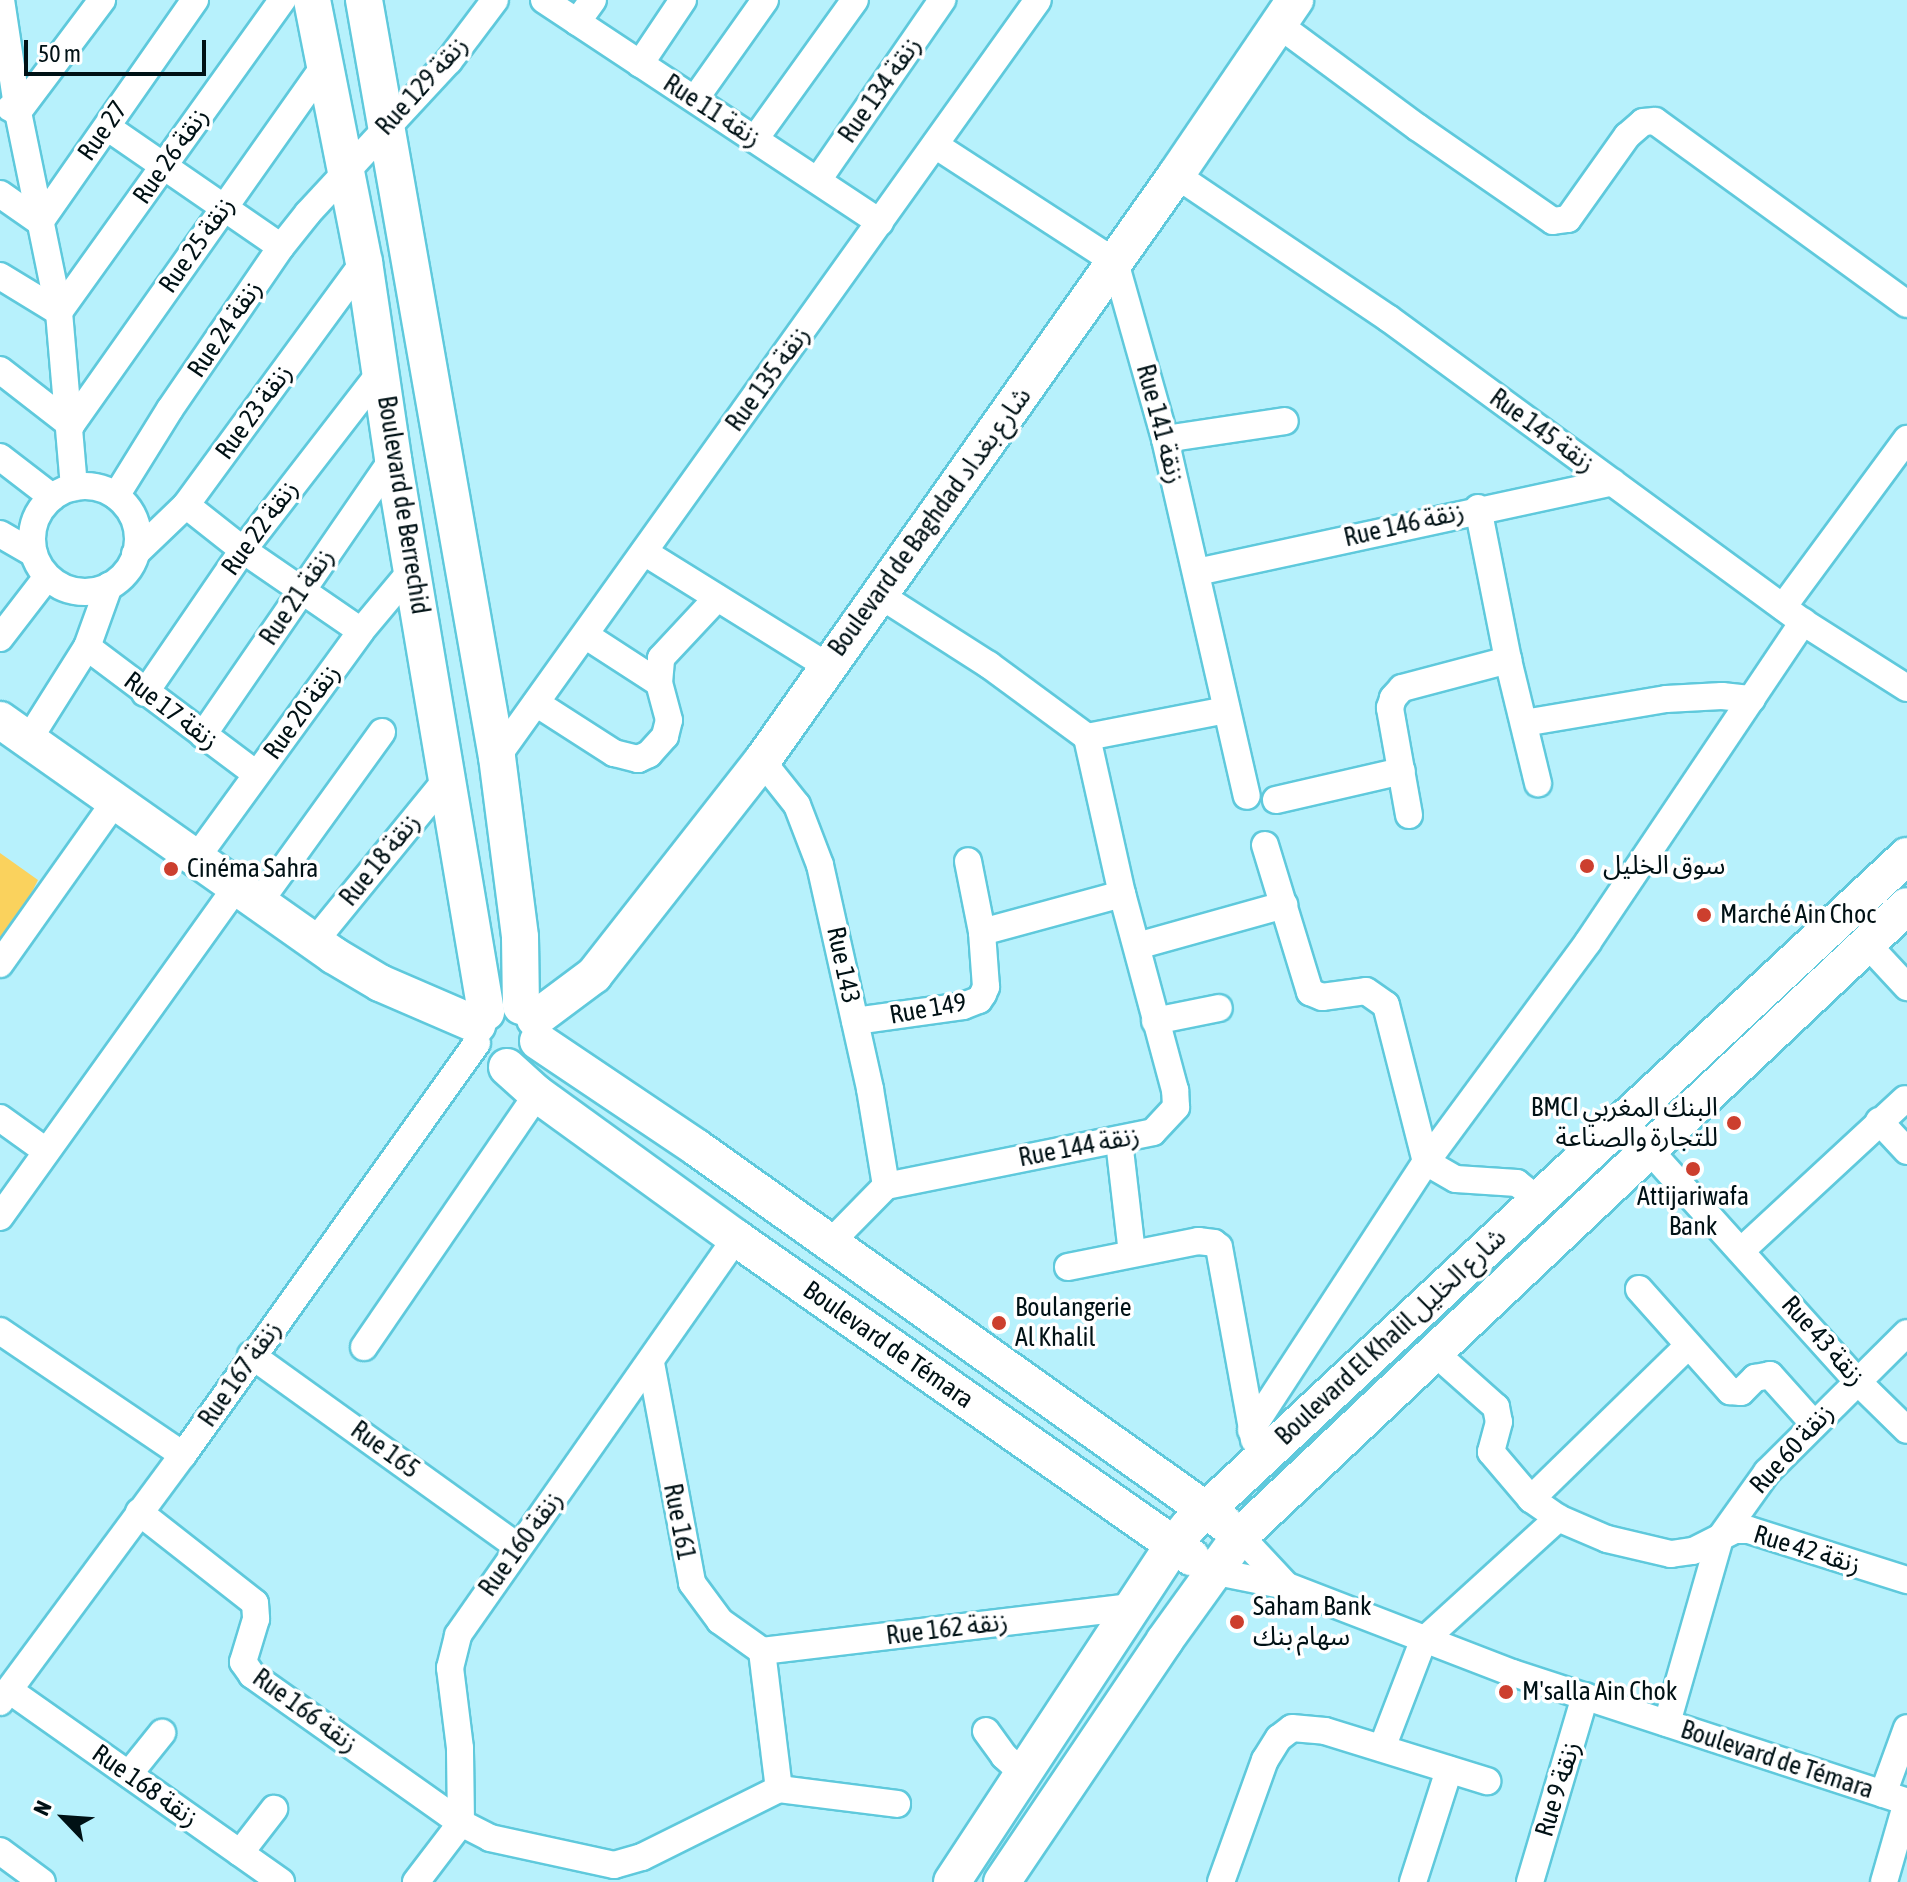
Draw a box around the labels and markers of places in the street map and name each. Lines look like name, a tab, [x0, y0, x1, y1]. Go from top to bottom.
place label: سوق الخليل	[1603, 850, 1725, 882]
place label: Cinéma Sahra	[187, 853, 318, 885]
marker: سوق الخليل	[1578, 857, 1596, 875]
marker: Cinéma Sahra	[162, 860, 180, 878]
place label: Marché Ain Choc	[1720, 899, 1876, 931]
marker: Marché Ain Choc	[1695, 906, 1713, 924]
place label: BMCI البنك المغربي للتجارة والصناعة	[1531, 1092, 1718, 1154]
marker: BMCI البنك المغربي للتجارة والصناعة	[1725, 1114, 1743, 1132]
marker: Attijariwafa Bank	[1684, 1160, 1702, 1178]
place label: Attijariwafa Bank	[1637, 1181, 1749, 1242]
place label: Boulangerie Al Khalil	[1015, 1292, 1132, 1354]
marker: Boulangerie Al Khalil	[990, 1314, 1008, 1332]
place label: Saham Bank سهام بنك	[1253, 1591, 1371, 1652]
marker: Saham Bank سهام بنك	[1228, 1613, 1246, 1631]
place label: M'salla Ain Chok	[1522, 1676, 1677, 1708]
marker: M'salla Ain Chok	[1497, 1683, 1515, 1701]

